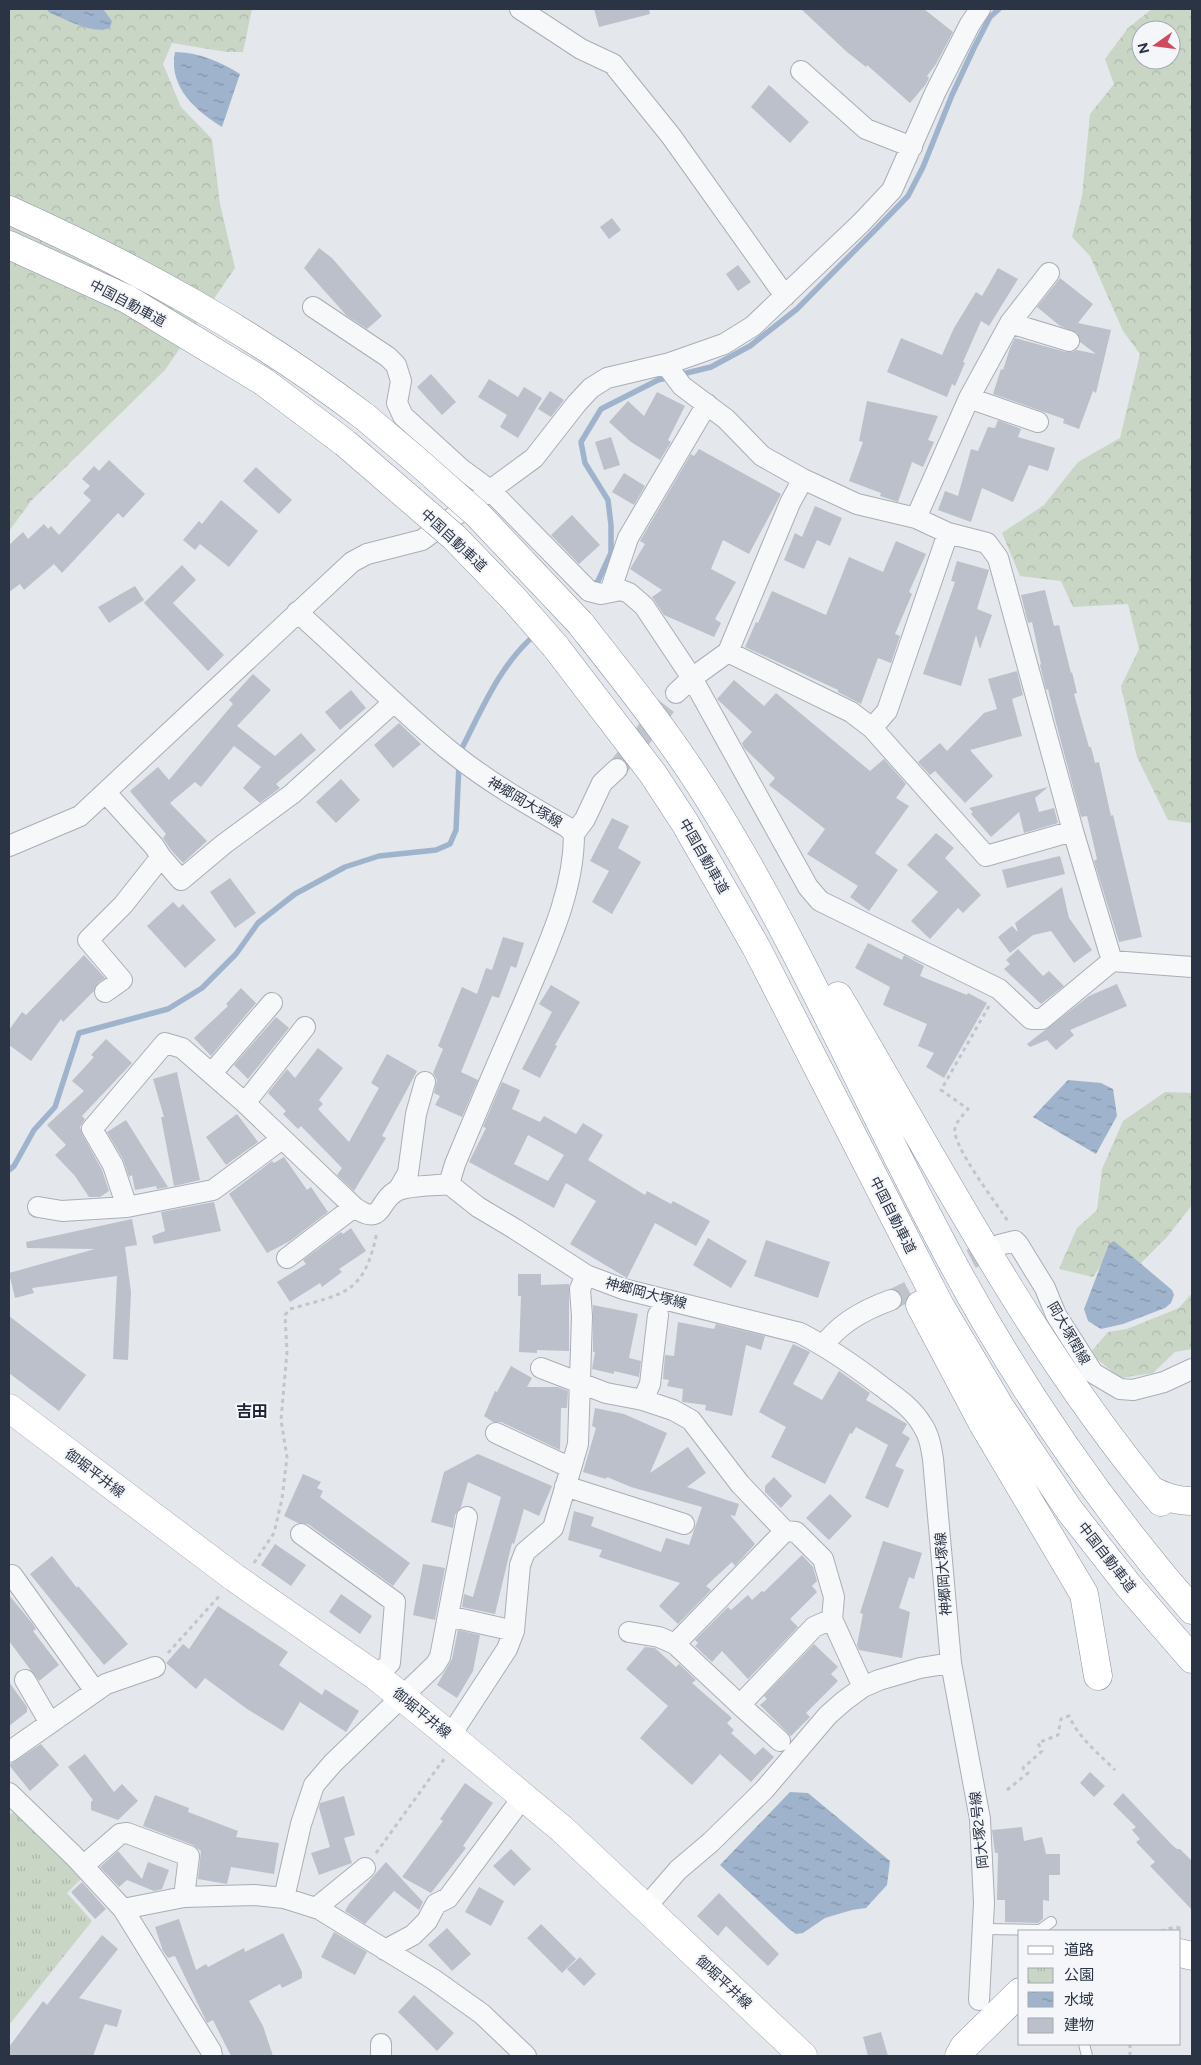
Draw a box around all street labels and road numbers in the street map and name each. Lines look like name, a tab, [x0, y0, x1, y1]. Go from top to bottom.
street label: 中国自動車道	[87, 276, 169, 331]
street label: 中国自動車道	[417, 506, 490, 575]
street label: 神郷岡大塚線	[484, 774, 565, 831]
street label: 中国自動車道	[675, 816, 732, 897]
street label: 中国自動車道	[866, 1174, 919, 1257]
street label: 神郷岡大塚線	[603, 1274, 689, 1313]
street label: 岡大塚閏線	[1044, 1299, 1093, 1368]
street label: 御堀平井線	[62, 1446, 128, 1501]
street label: 中国自動車道	[1074, 1519, 1139, 1596]
street label: 神郷岡大塚線	[932, 1531, 955, 1616]
street label: 御堀平井線	[389, 1685, 454, 1742]
street label: 岡大塚2号線	[967, 1790, 992, 1870]
street label: 御堀平井線	[692, 1952, 755, 2012]

